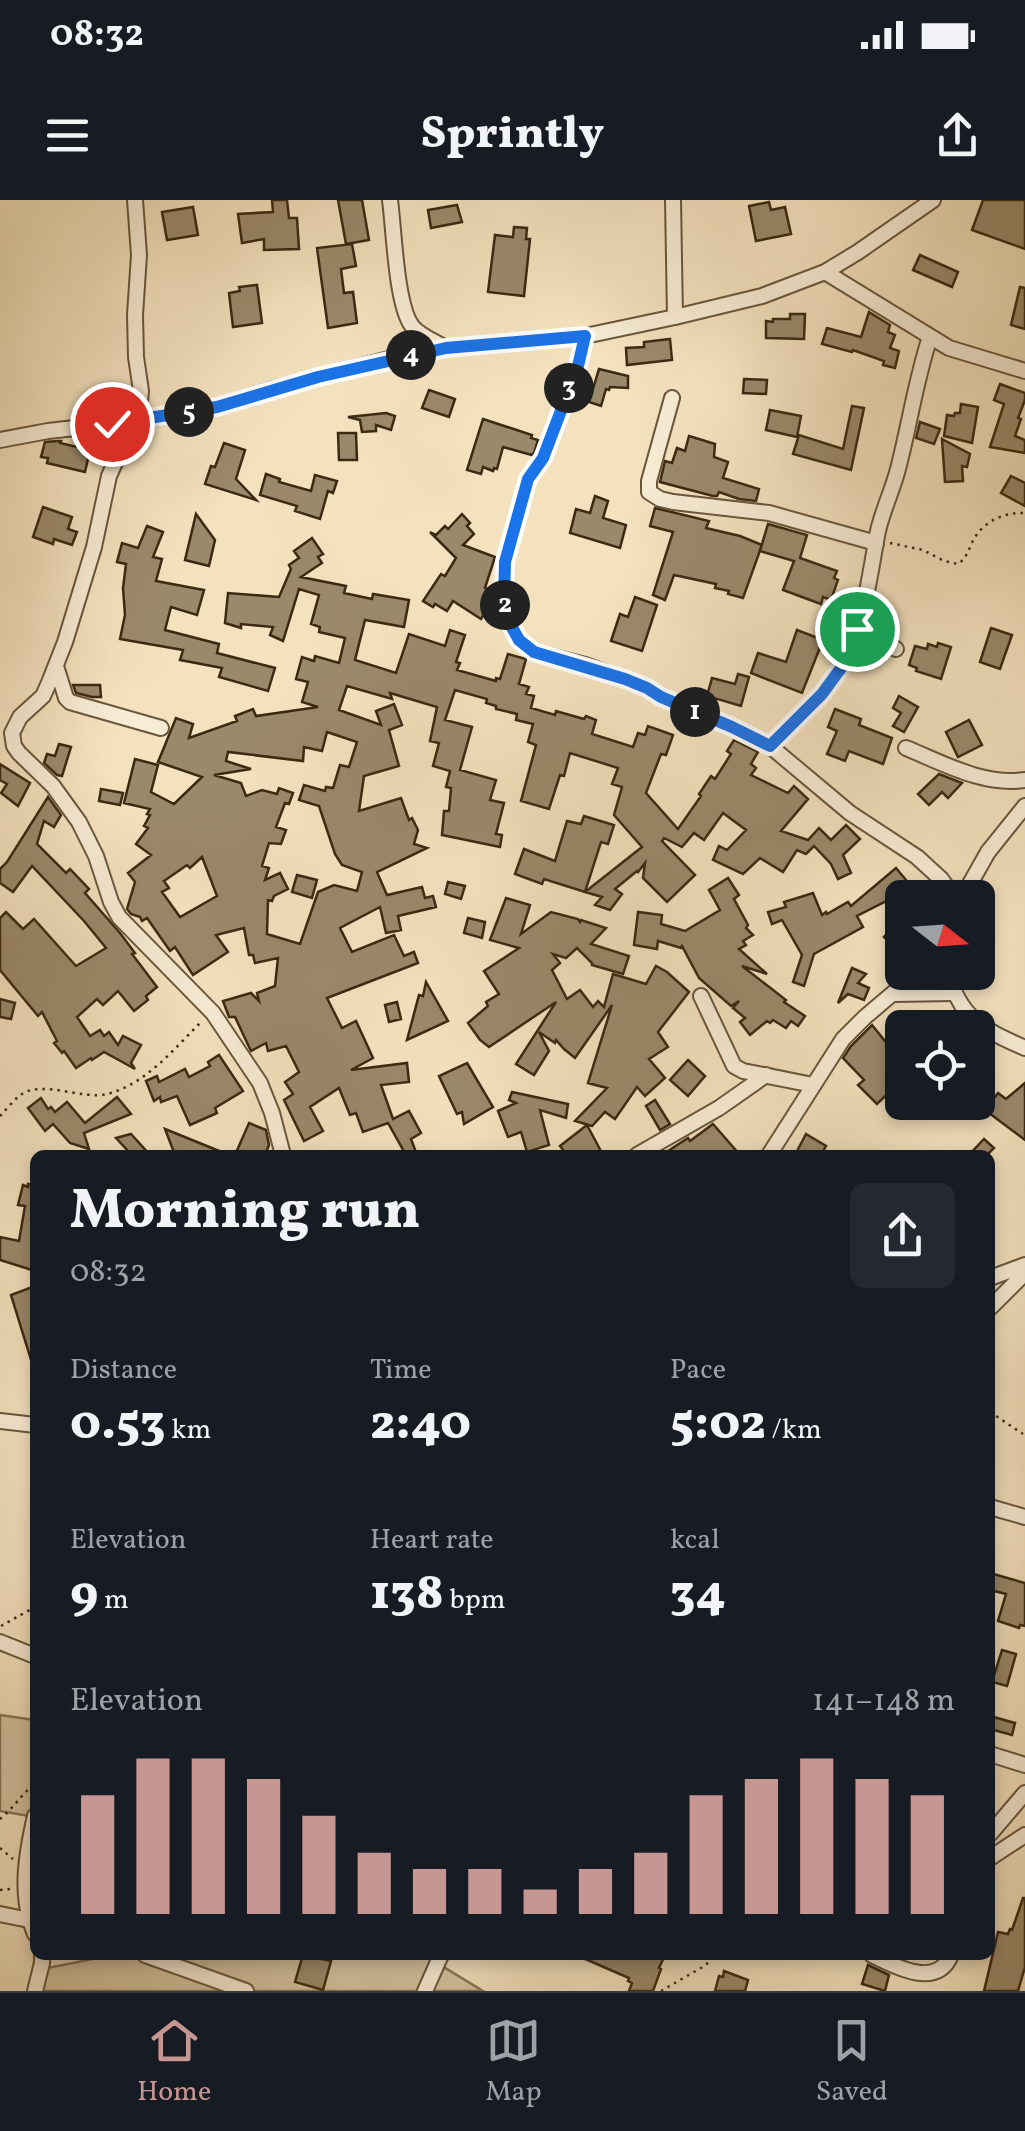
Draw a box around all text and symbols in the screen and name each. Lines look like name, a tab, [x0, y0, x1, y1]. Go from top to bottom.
text: 08:32	[50, 9, 144, 62]
text: Sprintly	[421, 104, 604, 167]
icon: menu	[40, 108, 95, 163]
icon: share	[930, 108, 985, 163]
pin: 4	[386, 330, 436, 380]
text: 4	[403, 335, 419, 374]
pin: 3	[544, 363, 594, 413]
text: 3	[562, 368, 576, 407]
pin	[70, 382, 155, 467]
pin: 5	[164, 387, 214, 437]
text: 5	[182, 392, 196, 431]
icon: check	[85, 397, 140, 452]
pin: 2	[480, 580, 530, 630]
text: 2	[498, 585, 512, 624]
pin	[815, 587, 900, 672]
icon: arrive	[830, 602, 885, 657]
pin: 1	[670, 687, 720, 737]
text: 1	[689, 692, 701, 731]
north arrow	[885, 880, 995, 990]
map controls	[885, 880, 995, 1120]
button: locate	[885, 1010, 995, 1120]
text: Morning run	[70, 1175, 420, 1251]
button: share	[850, 1183, 955, 1288]
text: 08:32	[70, 1251, 147, 1295]
text: Distance	[70, 1351, 177, 1390]
text: Time	[370, 1351, 431, 1390]
text: Pace	[670, 1351, 726, 1390]
text: 0.53	[70, 1390, 166, 1460]
text: 2:40	[370, 1390, 471, 1460]
text: 5:02	[670, 1390, 766, 1460]
text: km	[166, 1411, 211, 1450]
text: /km	[766, 1411, 822, 1450]
text: Elevation	[70, 1521, 186, 1560]
text: Heart rate	[370, 1521, 494, 1560]
text: kcal	[670, 1521, 720, 1560]
text: 9	[70, 1560, 98, 1630]
text: 138	[370, 1560, 444, 1630]
text: 34	[670, 1560, 726, 1630]
text: m	[98, 1581, 129, 1620]
text: bpm	[444, 1581, 506, 1620]
text: Elevation	[70, 1680, 203, 1724]
text: 141–148 m	[812, 1680, 955, 1724]
tab: Home	[137, 2013, 211, 2112]
tab: Map	[485, 2013, 541, 2112]
tab: Saved	[816, 2013, 888, 2112]

